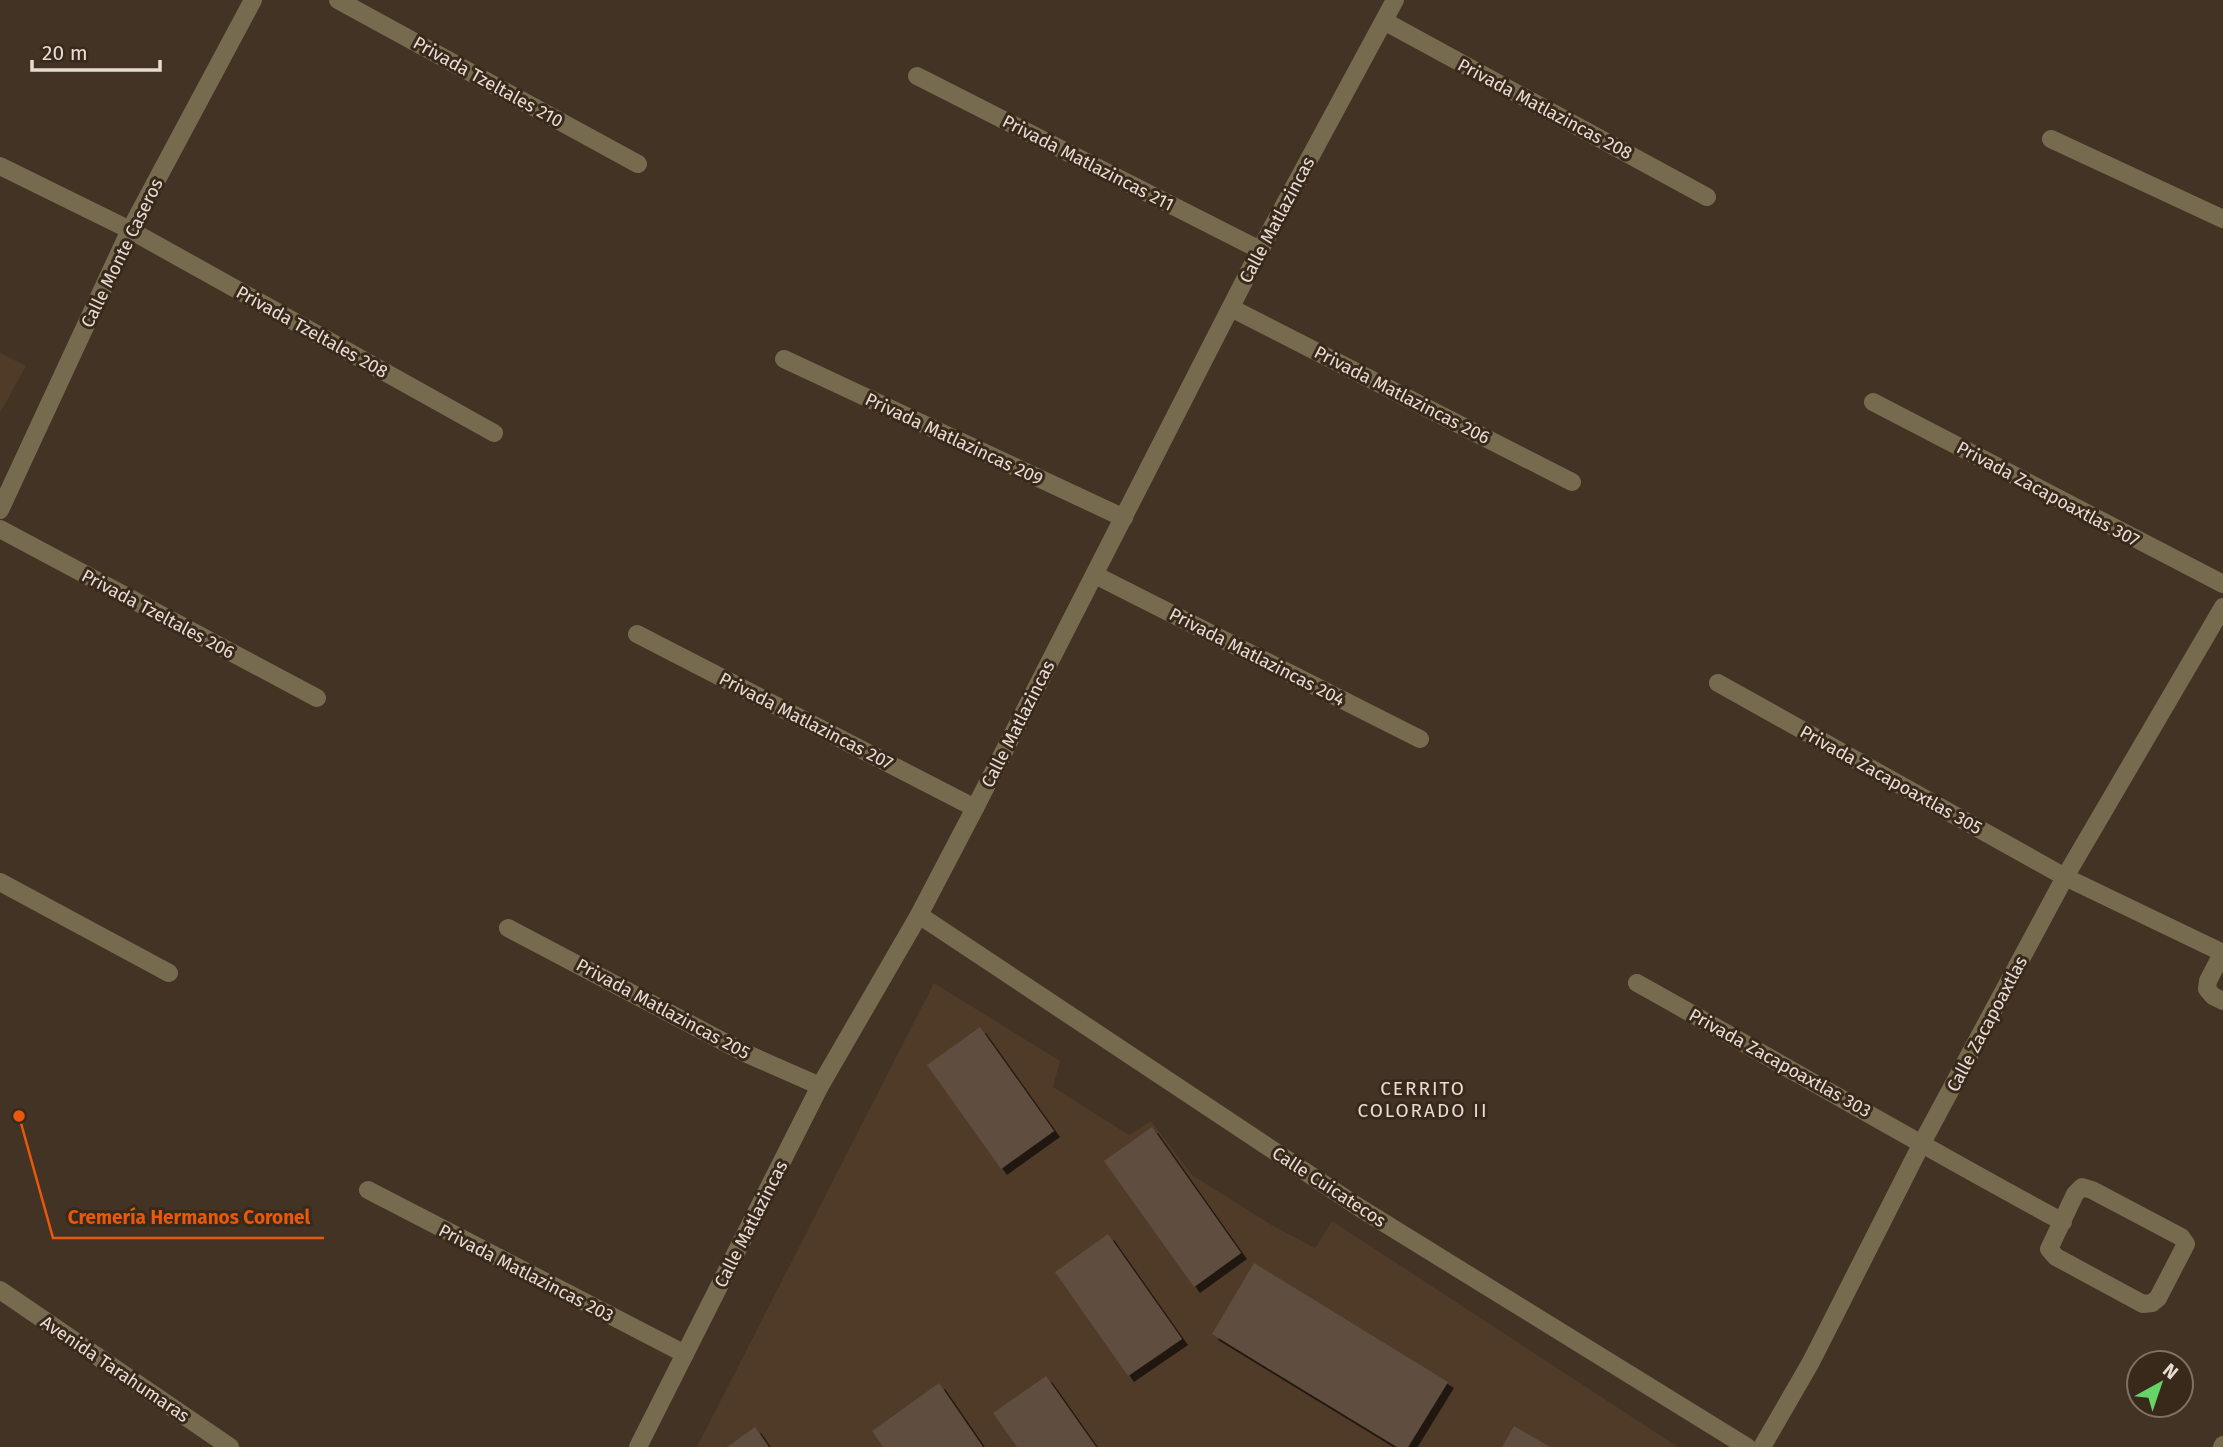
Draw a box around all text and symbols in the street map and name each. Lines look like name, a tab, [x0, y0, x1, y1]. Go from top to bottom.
scale bar	[32, 28, 159, 72]
street label: Privada Tzeltales 210	[409, 32, 567, 132]
text: 20 m	[42, 40, 88, 66]
street label: Privada Matlazincas 208	[1454, 54, 1636, 164]
street label: Privada Matlazincas 211	[999, 110, 1177, 216]
street label: Calle Matlazincas	[1235, 153, 1319, 287]
street label: Calle Monte Caseros	[76, 175, 168, 331]
street label: Privada Tzeltales 208	[232, 281, 392, 383]
street label: Privada Matlazincas 206	[1311, 341, 1493, 449]
street label: Privada Matlazincas 209	[862, 388, 1046, 490]
street label: Privada Zacapoaxtlas 307	[1953, 437, 2143, 551]
street label: Privada Tzeltales 206	[78, 564, 238, 664]
street label: Privada Matlazincas 204	[1166, 603, 1349, 711]
street label: Calle Matlazincas	[977, 657, 1059, 791]
street label: Privada Matlazincas 207	[715, 668, 897, 774]
street label: Privada Zacapoaxtlas 305	[1796, 721, 1986, 839]
street label: Calle Zacapoaxtlas	[1942, 952, 2032, 1096]
street label: Privada Matlazincas 205	[572, 954, 754, 1064]
street label: Privada Zacapoaxtlas 303	[1685, 1004, 1875, 1122]
district label: CERRITO COLORADO II	[1357, 1077, 1489, 1122]
street label: Calle Cuicatecos	[1268, 1142, 1390, 1232]
street label: Calle Matlazincas	[710, 1157, 792, 1291]
callout: Cremería Hermanos Coronel	[53, 1198, 324, 1238]
text: Cremería Hermanos Coronel	[68, 1206, 311, 1229]
street label: Privada Matlazincas 203	[435, 1219, 617, 1327]
street label: Avenida Tarahumaras	[36, 1311, 194, 1427]
north arrow	[2125, 1349, 2195, 1419]
text: N	[2158, 1358, 2183, 1384]

